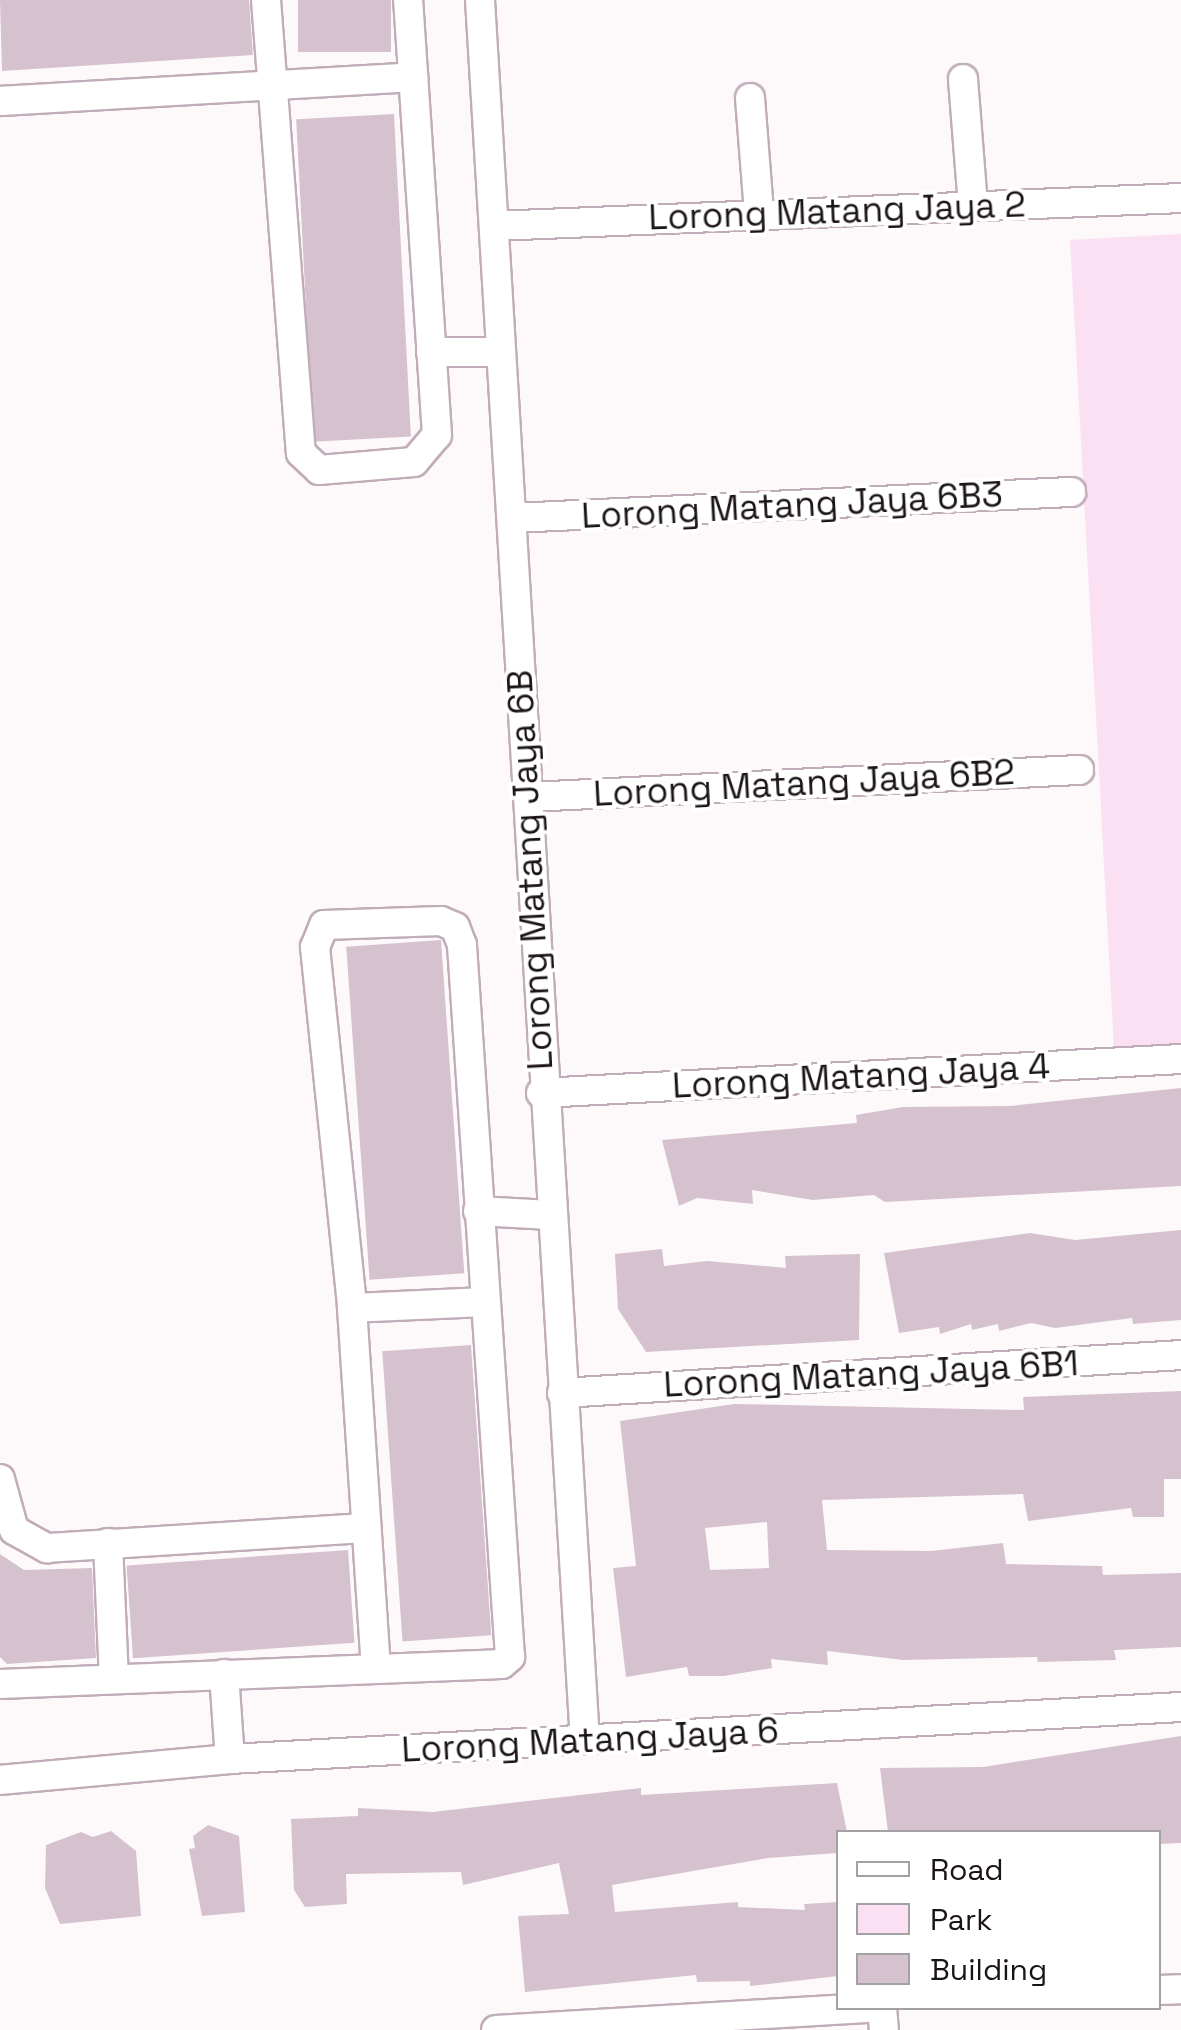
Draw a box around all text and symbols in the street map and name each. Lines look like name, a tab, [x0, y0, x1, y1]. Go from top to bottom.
street label: Lorong Matang Jaya 2	[648, 183, 1026, 239]
street label: Lorong Matang Jaya 6B3	[580, 473, 1004, 537]
street label: Lorong Matang Jaya 6B	[499, 669, 561, 1071]
street label: Lorong Matang Jaya 6B2	[592, 751, 1016, 815]
street label: Lorong Matang Jaya 4	[671, 1045, 1051, 1107]
street label: Lorong Matang Jaya 6B1	[662, 1342, 1080, 1406]
street label: Lorong Matang Jaya 6	[400, 1709, 780, 1771]
legend	[836, 1830, 1161, 2010]
text: Road	[930, 1850, 1004, 1889]
text: Park	[930, 1900, 992, 1939]
text: Building	[930, 1950, 1047, 1989]

